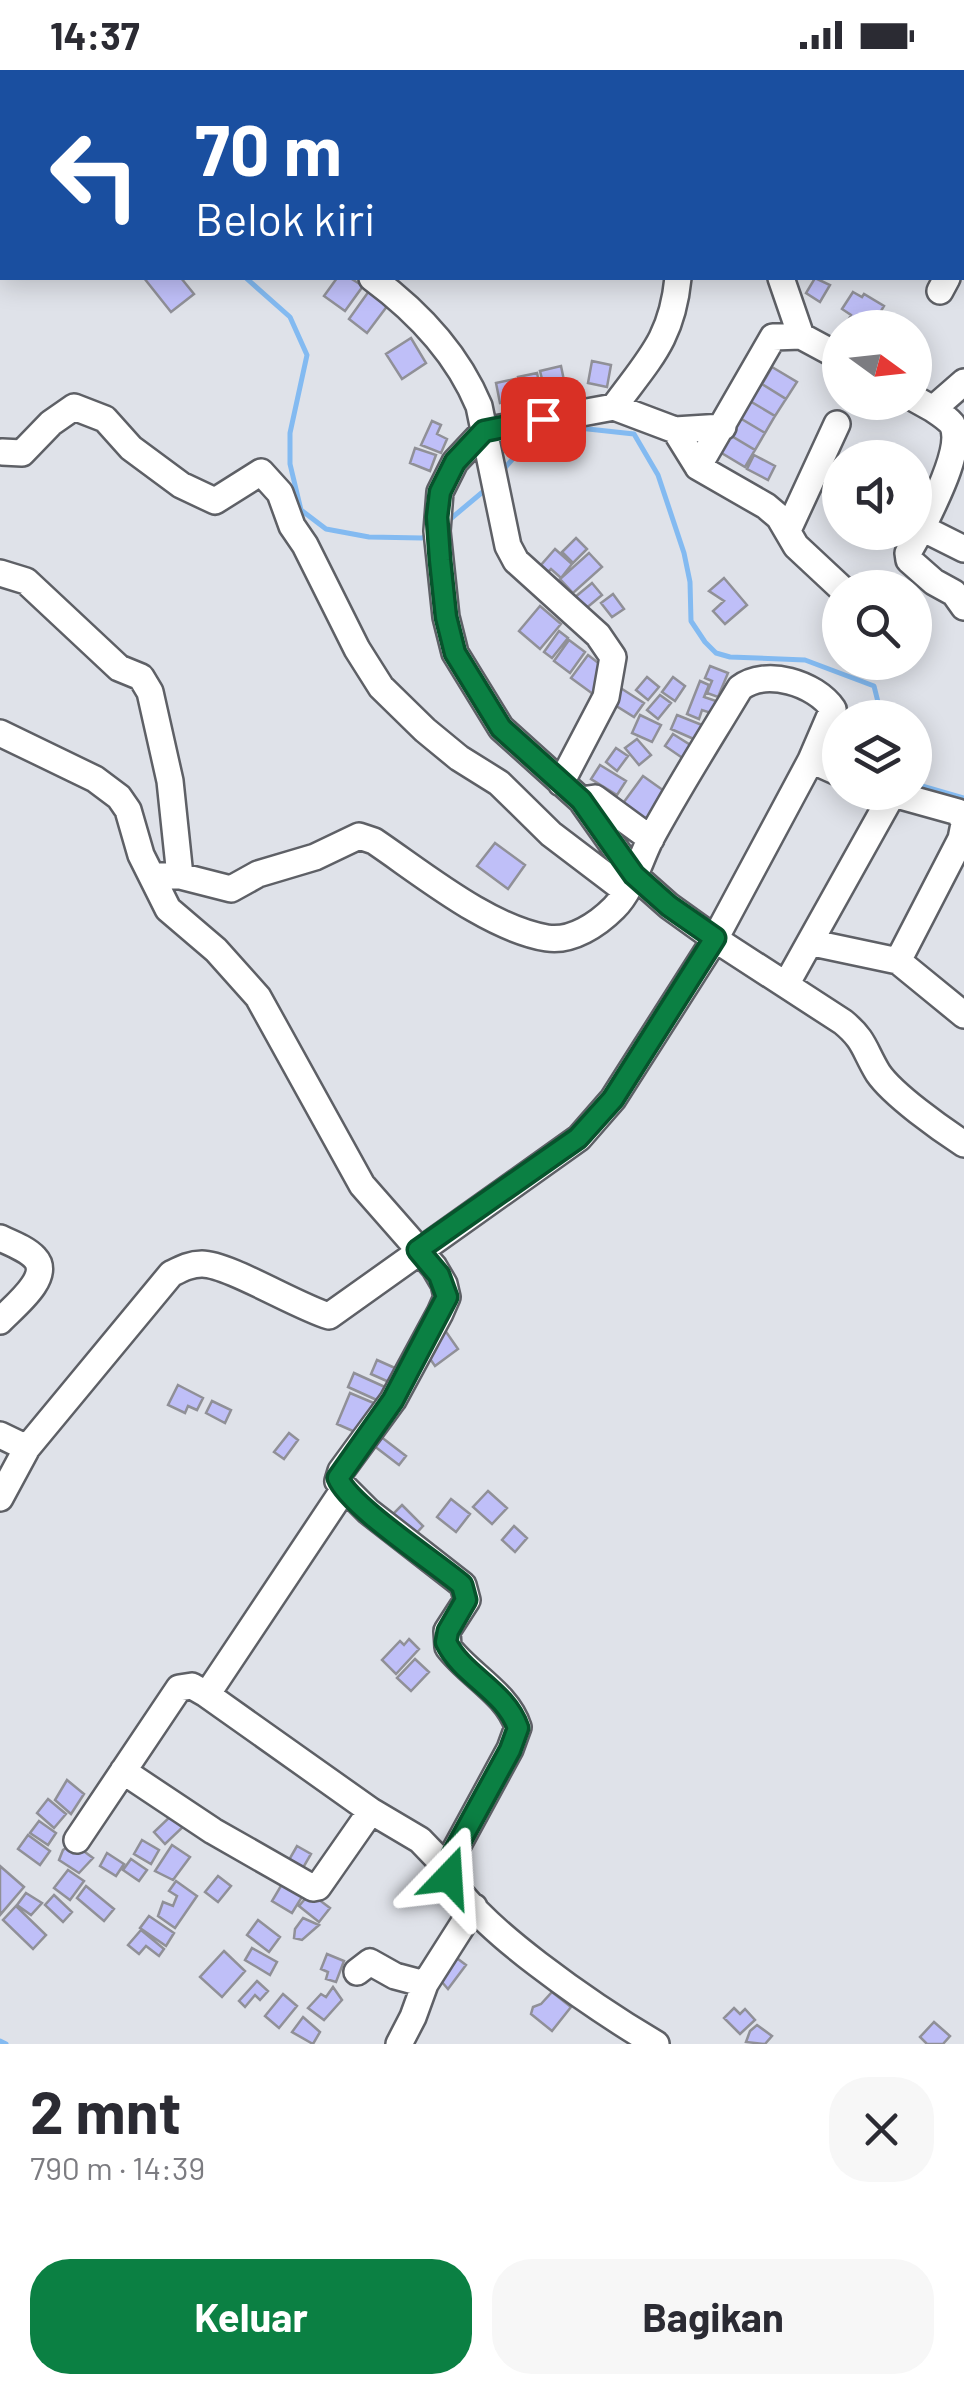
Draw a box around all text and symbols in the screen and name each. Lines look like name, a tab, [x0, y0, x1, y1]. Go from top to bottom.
text: 14:37	[50, 12, 140, 58]
text: 70 m	[195, 106, 342, 190]
icon: left	[30, 110, 160, 240]
text: Belok kiri	[195, 191, 376, 245]
north arrow	[822, 310, 932, 420]
map controls	[822, 310, 932, 810]
pin	[501, 377, 586, 462]
icon: arrive	[516, 392, 571, 447]
button: sound	[822, 440, 932, 550]
button: search	[822, 570, 932, 680]
button: layers	[822, 700, 932, 810]
position arrow	[397, 1825, 501, 1929]
text: 2 mnt	[30, 2074, 181, 2146]
button: close	[829, 2077, 934, 2182]
text: 790 m · 14:39	[30, 2148, 205, 2186]
button: Keluar	[30, 2259, 472, 2374]
button: Bagikan	[492, 2259, 934, 2374]

